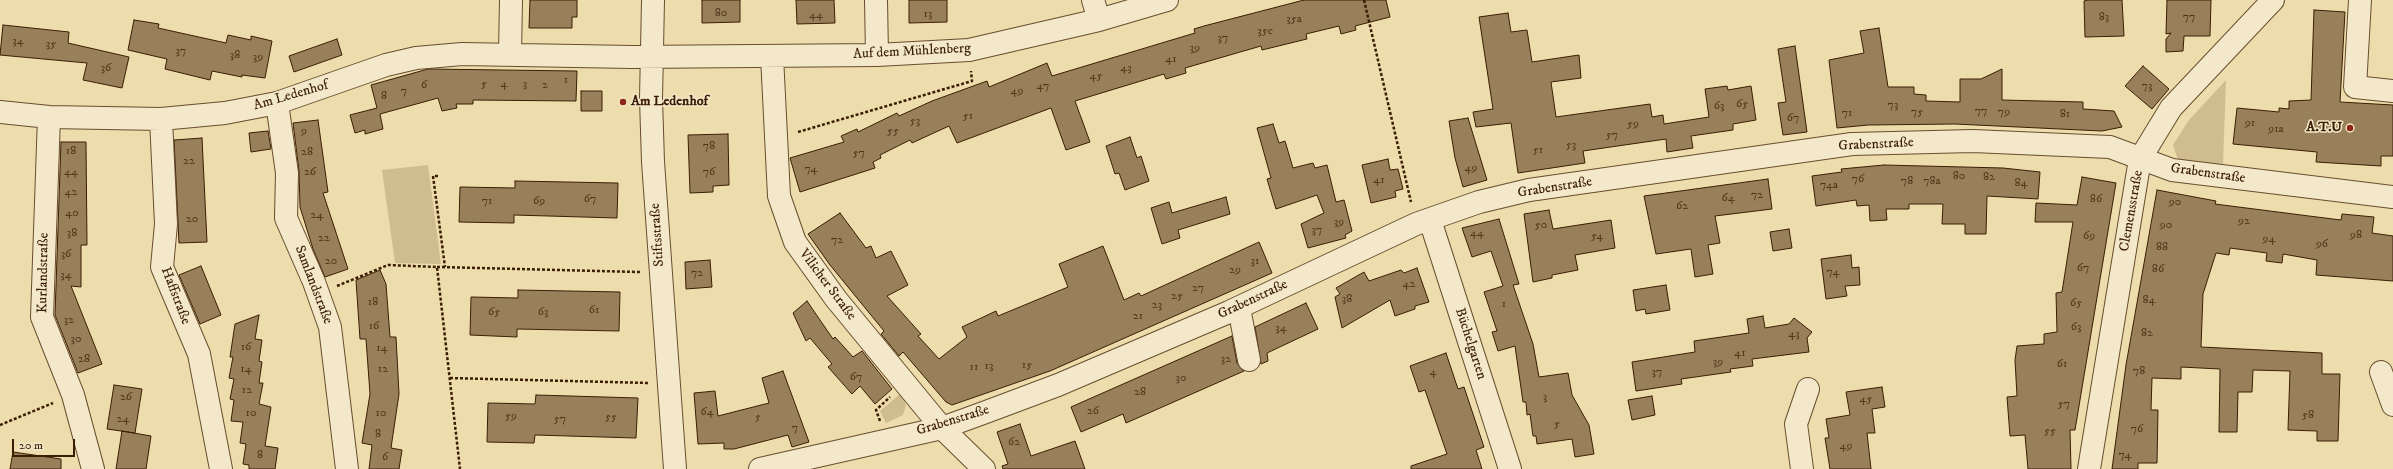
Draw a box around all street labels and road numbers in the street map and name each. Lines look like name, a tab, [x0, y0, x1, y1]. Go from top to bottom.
street label: Auf dem Mühlenberg	[853, 41, 971, 63]
street label: Am Ledenhof	[252, 77, 330, 115]
street label: Grabenstraße	[1838, 135, 1914, 155]
street label: Grabenstraße	[2170, 160, 2246, 188]
street label: Clemensstraße	[2117, 169, 2147, 253]
street label: Grabenstraße	[1517, 174, 1593, 202]
street label: Stiftsstraße	[647, 203, 669, 267]
street label: Kurlandstraße	[35, 233, 53, 313]
street label: Samlandstraße	[290, 243, 336, 327]
street label: Vilicher Straße	[795, 246, 859, 324]
street label: Haffstraße	[156, 265, 194, 327]
street label: Grabenstraße	[1215, 276, 1291, 324]
street label: Büchelgarten	[1450, 306, 1490, 382]
street label: Grabenstraße	[915, 402, 991, 440]

